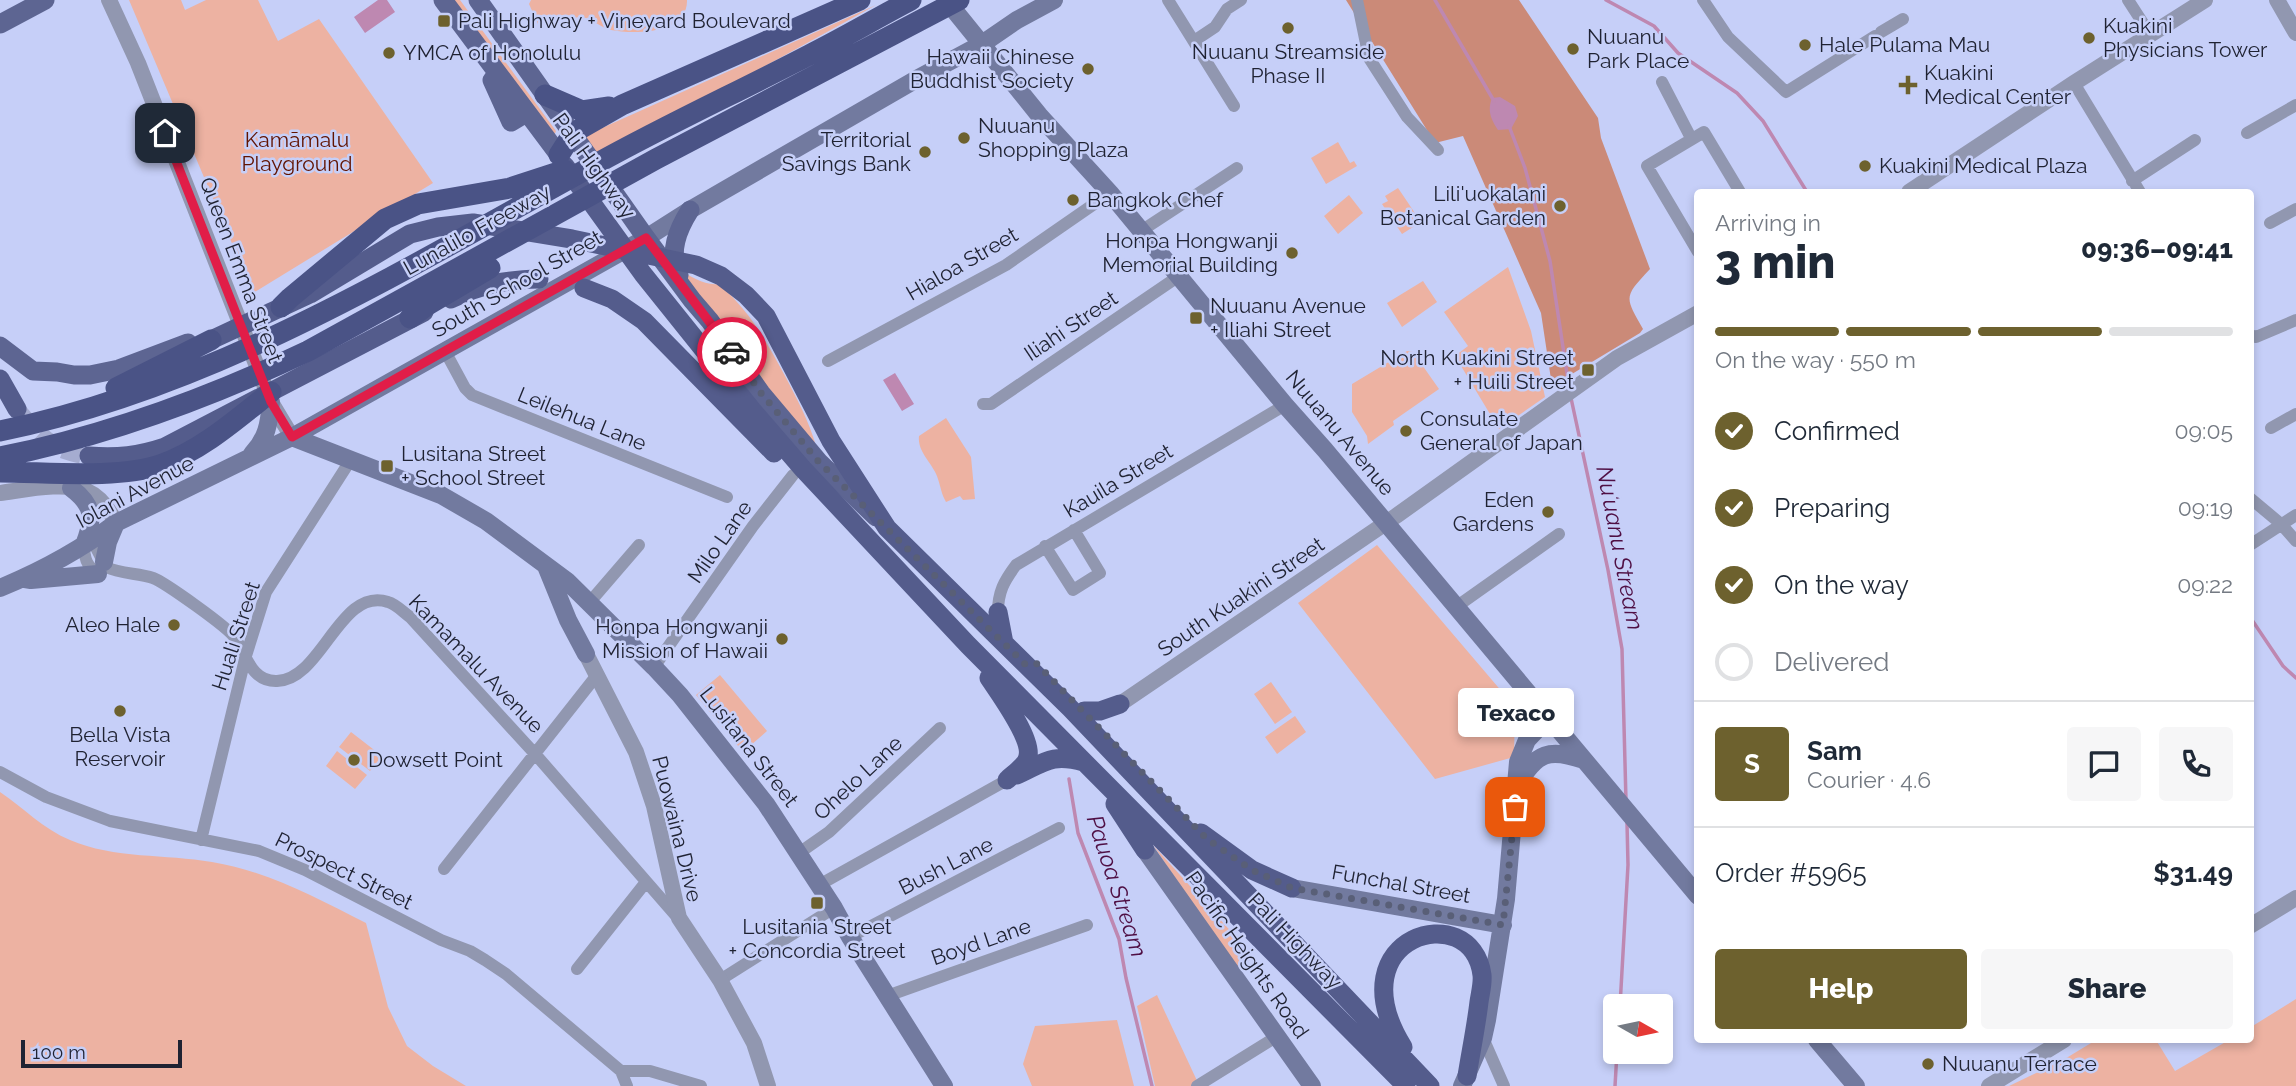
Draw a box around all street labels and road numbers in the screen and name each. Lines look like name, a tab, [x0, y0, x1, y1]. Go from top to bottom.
street label: Pali Highway	[548, 108, 641, 223]
street label: Queen Emma Street	[195, 174, 288, 366]
street label: Lunalilo Freeway	[399, 179, 555, 280]
street label: Hialoa Street	[901, 222, 1022, 306]
street label: South School Street	[427, 225, 606, 343]
street label: Iliahi Street	[1019, 285, 1122, 366]
street label: Nuuanu Avenue	[1281, 365, 1400, 500]
street label: Leilehua Lane	[514, 381, 650, 456]
street label: Kauila Street	[1059, 438, 1177, 523]
street label: Iolani Avenue	[72, 450, 198, 533]
street label: Milo Lane	[682, 496, 757, 588]
street label: South Kuakini Street	[1153, 532, 1329, 662]
street label: Huali Street	[206, 578, 265, 694]
street label: Kamamalu Avenue	[404, 589, 549, 738]
street label: Lusitana Street	[695, 682, 804, 812]
street label: Ohelo Lane	[808, 730, 907, 825]
street label: Puowaina Drive	[647, 753, 708, 904]
street label: Prospect Street	[271, 826, 417, 915]
street label: Bush Lane	[894, 831, 997, 900]
street label: Funchal Street	[1330, 859, 1472, 908]
street label: Pacific Heights Road	[1180, 866, 1314, 1043]
street label: Pali Highway	[1243, 887, 1348, 994]
street label: Boyd Lane	[928, 913, 1034, 970]

